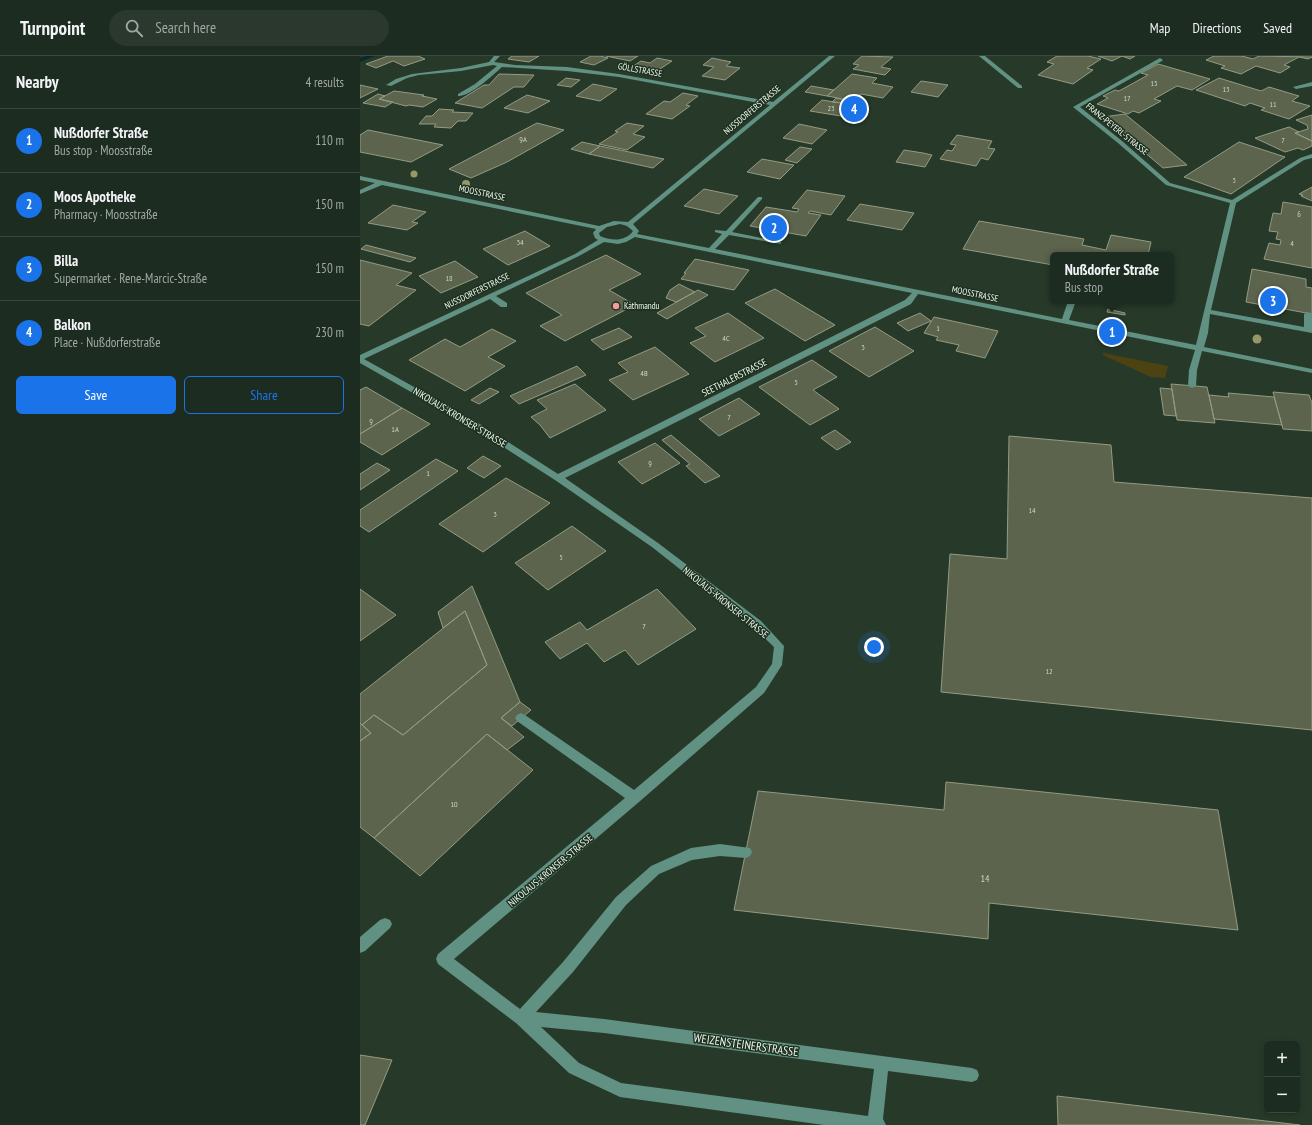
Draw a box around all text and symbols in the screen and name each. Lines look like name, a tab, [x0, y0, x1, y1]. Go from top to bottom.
search box	[109, 10, 389, 46]
text: Turnpoint	[20, 16, 85, 40]
icon: search	[123, 17, 145, 39]
text: Search here	[155, 18, 216, 37]
text: Map	[1150, 19, 1170, 37]
text: Directions	[1192, 19, 1241, 37]
text: Saved	[1263, 19, 1292, 37]
street label: GÖLLSTRASSE	[617, 60, 663, 79]
text: Nearby	[16, 71, 59, 93]
text: 4 results	[305, 74, 344, 91]
house number: 15	[1150, 78, 1158, 88]
street label: NUSSDORFERSTRASSE	[721, 83, 782, 137]
house number: 13	[1222, 84, 1230, 94]
house number: 17	[1123, 93, 1131, 103]
pin: 4	[841, 94, 867, 124]
house number: 11	[1269, 99, 1277, 109]
street label: FRANZ-PEYERL-STRASSE	[1084, 100, 1151, 157]
house number: 23	[827, 103, 835, 113]
text: Nußdorfer Straße	[54, 123, 148, 142]
text: 1	[26, 132, 32, 149]
text: 110 m	[315, 132, 344, 149]
house number: 9A	[519, 134, 527, 144]
house number: 7	[1281, 135, 1285, 145]
text: Bus stop · Moosstraße	[54, 142, 153, 159]
house number: 3	[1232, 175, 1236, 185]
street label: MOOSSTRASSE	[458, 182, 507, 203]
text: Moos Apotheke	[54, 187, 136, 206]
text: 2	[26, 196, 32, 213]
text: 150 m	[315, 196, 344, 213]
text: Pharmacy · Moosstraße	[54, 206, 158, 223]
house number: 6	[1297, 209, 1301, 219]
pin: 2	[761, 213, 787, 243]
house number: 34	[516, 237, 524, 247]
house number: 4	[1290, 238, 1294, 248]
text: Billa	[54, 251, 78, 270]
popup	[1050, 252, 1174, 304]
text: 3	[26, 260, 32, 277]
text: 150 m	[315, 260, 344, 277]
text: Nußdorfer Straße	[1065, 260, 1159, 279]
text: Supermarket · Rene-Marcic-Straße	[54, 270, 207, 287]
street label: NUSSDORFERSTRASSE	[442, 270, 511, 311]
house number: 18	[445, 273, 453, 283]
text: Bus stop	[1065, 279, 1103, 296]
street label: MOOSSTRASSE	[951, 283, 1000, 304]
pin: 3	[1260, 286, 1286, 316]
place label: Kathmandu	[624, 300, 660, 311]
marker: Kathmandu	[611, 301, 621, 311]
text: Balkon	[54, 315, 91, 334]
pin: 1	[1099, 317, 1125, 347]
house number: 1	[936, 323, 940, 333]
text: 4	[26, 324, 32, 341]
text: 230 m	[315, 324, 344, 341]
house number: 4C	[722, 333, 730, 343]
text: Place · Nußdorferstraße	[54, 334, 161, 351]
house number: 3	[861, 342, 865, 352]
street label: SEETHALERSTRASSE	[699, 355, 769, 399]
house number: 4B	[640, 368, 648, 378]
button: Save	[16, 376, 176, 414]
button: Share	[184, 376, 344, 414]
house number: 5	[794, 377, 798, 387]
street label: NIKOLAUS-KRONSER-STRASSE	[411, 384, 509, 450]
house number: 7	[727, 412, 731, 422]
house number: 9	[369, 416, 373, 426]
house number: 1A	[391, 424, 399, 434]
house number: 9	[648, 458, 652, 468]
house number: 1	[426, 468, 430, 478]
house number: 14	[1028, 505, 1036, 515]
house number: 3	[493, 509, 497, 519]
house number: 5	[559, 552, 563, 562]
street label: NIKOLAUS-KRONSER-STRASSE	[680, 564, 771, 641]
house number: 7	[642, 621, 646, 631]
your location	[864, 637, 884, 657]
house number: 12	[1045, 666, 1053, 676]
house number: 10	[450, 799, 458, 809]
street label: NIKOLAUS-KRONSER-STRASSE	[505, 831, 595, 910]
house number: 14	[981, 872, 990, 885]
street label: WEIZENSTEINERSTRASSE	[693, 1030, 799, 1059]
map controls	[1264, 1041, 1300, 1113]
button: +	[1264, 1041, 1300, 1077]
button: −	[1264, 1077, 1300, 1113]

